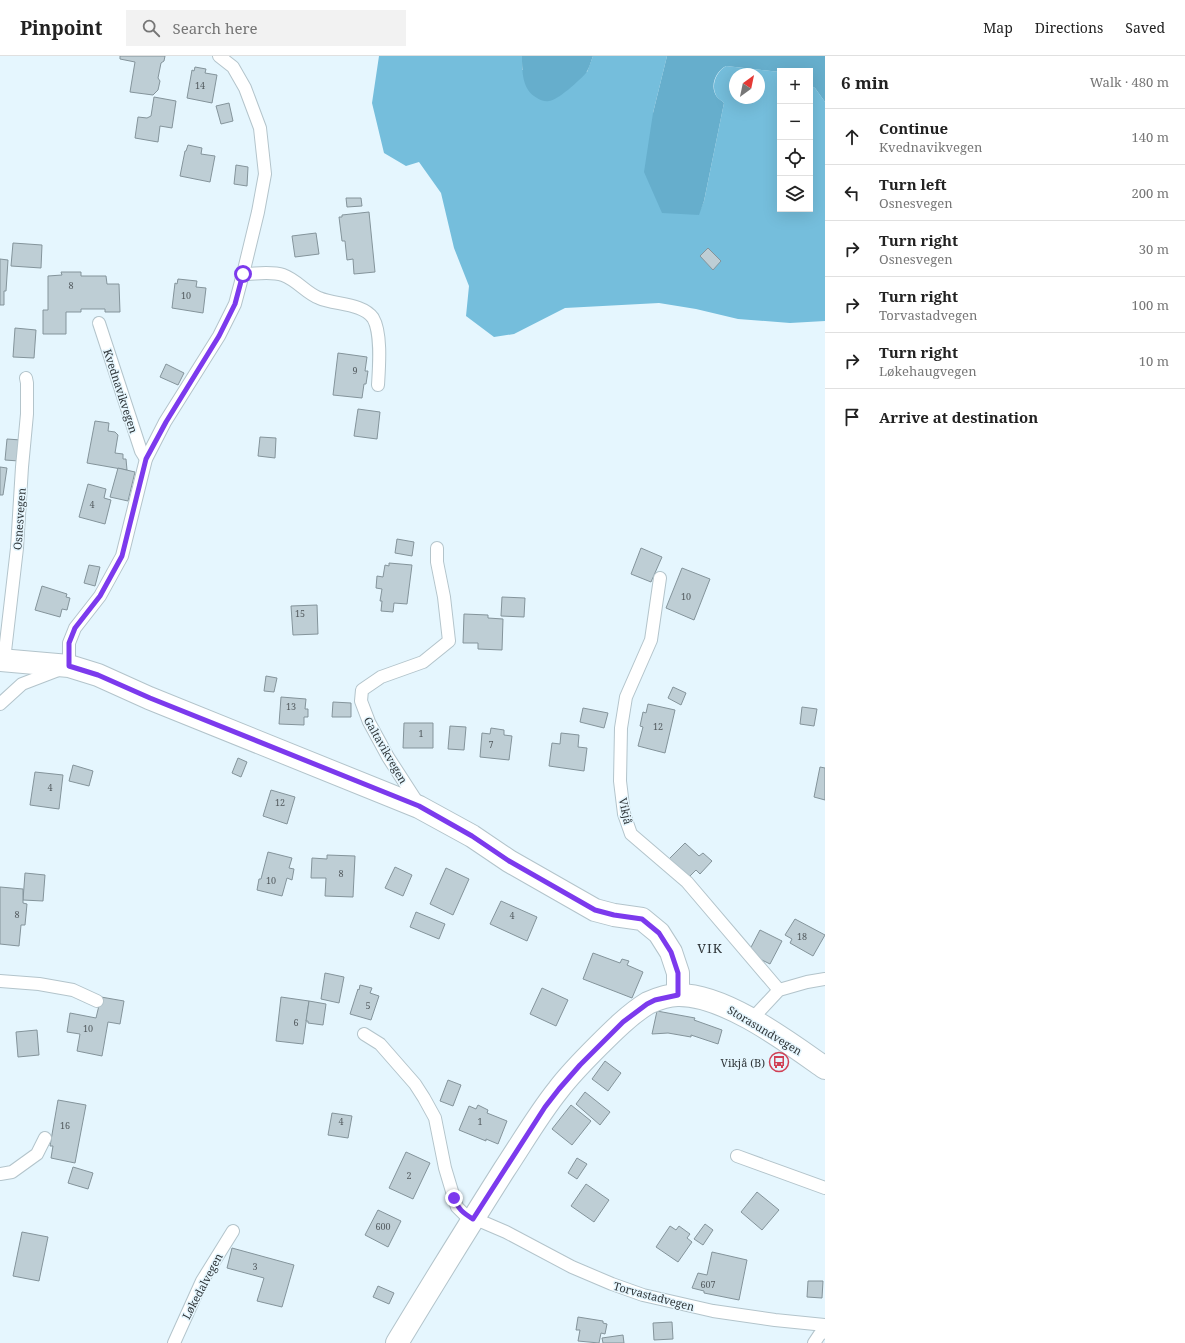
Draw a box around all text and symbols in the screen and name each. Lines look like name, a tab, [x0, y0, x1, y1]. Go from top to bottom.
search box	[126, 10, 406, 46]
text: Pinpoint	[20, 15, 102, 41]
icon: search	[140, 17, 162, 39]
text: Search here	[172, 18, 258, 38]
text: Map	[983, 18, 1013, 37]
text: Directions	[1035, 18, 1103, 37]
text: Saved	[1125, 18, 1165, 37]
north arrow	[729, 68, 765, 104]
map controls	[777, 68, 813, 212]
button: +	[777, 68, 813, 104]
text: 6 min	[841, 71, 889, 94]
text: Walk · 480 m	[1090, 73, 1169, 91]
house number: 14	[195, 79, 205, 92]
button: −	[777, 104, 813, 140]
text: Continue	[879, 118, 948, 138]
icon: ahead	[841, 126, 863, 148]
text: 140 m	[1132, 128, 1169, 146]
text: Kvednavikvegen	[879, 138, 982, 156]
button: locate	[777, 140, 813, 176]
text: Turn left	[879, 174, 947, 194]
button: layers	[777, 176, 813, 212]
icon: left	[841, 182, 863, 204]
text: 200 m	[1132, 184, 1169, 202]
text: Osnesvegen	[879, 194, 953, 212]
text: Turn right	[879, 230, 958, 250]
icon: right	[841, 238, 863, 260]
text: 30 m	[1139, 240, 1169, 258]
text: Osnesvegen	[879, 250, 953, 268]
route start	[234, 265, 252, 283]
house number: 8	[68, 279, 74, 292]
text: Turn right	[879, 286, 958, 306]
house number: 10	[181, 289, 191, 302]
icon: right	[841, 294, 863, 316]
text: 100 m	[1132, 296, 1169, 314]
text: Torvastadvegen	[879, 306, 977, 324]
text: Turn right	[879, 342, 958, 362]
street label: Kvednavikvegen	[100, 347, 142, 435]
icon: right	[841, 350, 863, 372]
text: 10 m	[1139, 352, 1169, 370]
text: Løkehaugvegen	[879, 362, 977, 380]
house number: 9	[352, 364, 358, 377]
icon: arrive	[841, 406, 863, 428]
text: Arrive at destination	[879, 407, 1038, 427]
street label: Osnesvegen	[9, 487, 29, 551]
house number: 4	[89, 498, 95, 511]
house number: 10	[681, 590, 691, 603]
house number: 15	[295, 607, 305, 620]
house number: 13	[286, 700, 296, 713]
street label: Galtavikvegen	[361, 714, 411, 786]
house number: 12	[653, 720, 663, 733]
house number: 1	[418, 727, 424, 740]
house number: 7	[488, 738, 494, 751]
house number: 4	[47, 781, 53, 794]
house number: 12	[275, 796, 285, 809]
street label: Vikjå	[616, 796, 636, 826]
house number: 8	[338, 867, 344, 880]
house number: 10	[266, 874, 276, 887]
house number: 8	[14, 908, 20, 921]
house number: 4	[509, 909, 515, 922]
house number: 18	[797, 930, 807, 943]
district label: VIK	[697, 939, 723, 957]
house number: 5	[365, 999, 371, 1012]
street label: Storasundvegen	[725, 1002, 805, 1058]
house number: 6	[293, 1016, 299, 1029]
house number: 10	[83, 1022, 93, 1035]
bus stop icon: Vikjå (B)	[768, 1051, 790, 1073]
place label: Vikjå (B)	[720, 1055, 765, 1070]
house number: 4	[338, 1115, 344, 1128]
house number: 1	[477, 1115, 483, 1128]
house number: 16	[60, 1119, 70, 1132]
house number: 2	[406, 1169, 412, 1182]
route end	[445, 1189, 463, 1207]
house number: 600	[375, 1220, 391, 1233]
street label: Løkedalvegen	[178, 1250, 226, 1322]
house number: 3	[252, 1260, 258, 1273]
street label: Torvastadvegen	[612, 1278, 696, 1314]
house number: 607	[700, 1278, 716, 1291]

